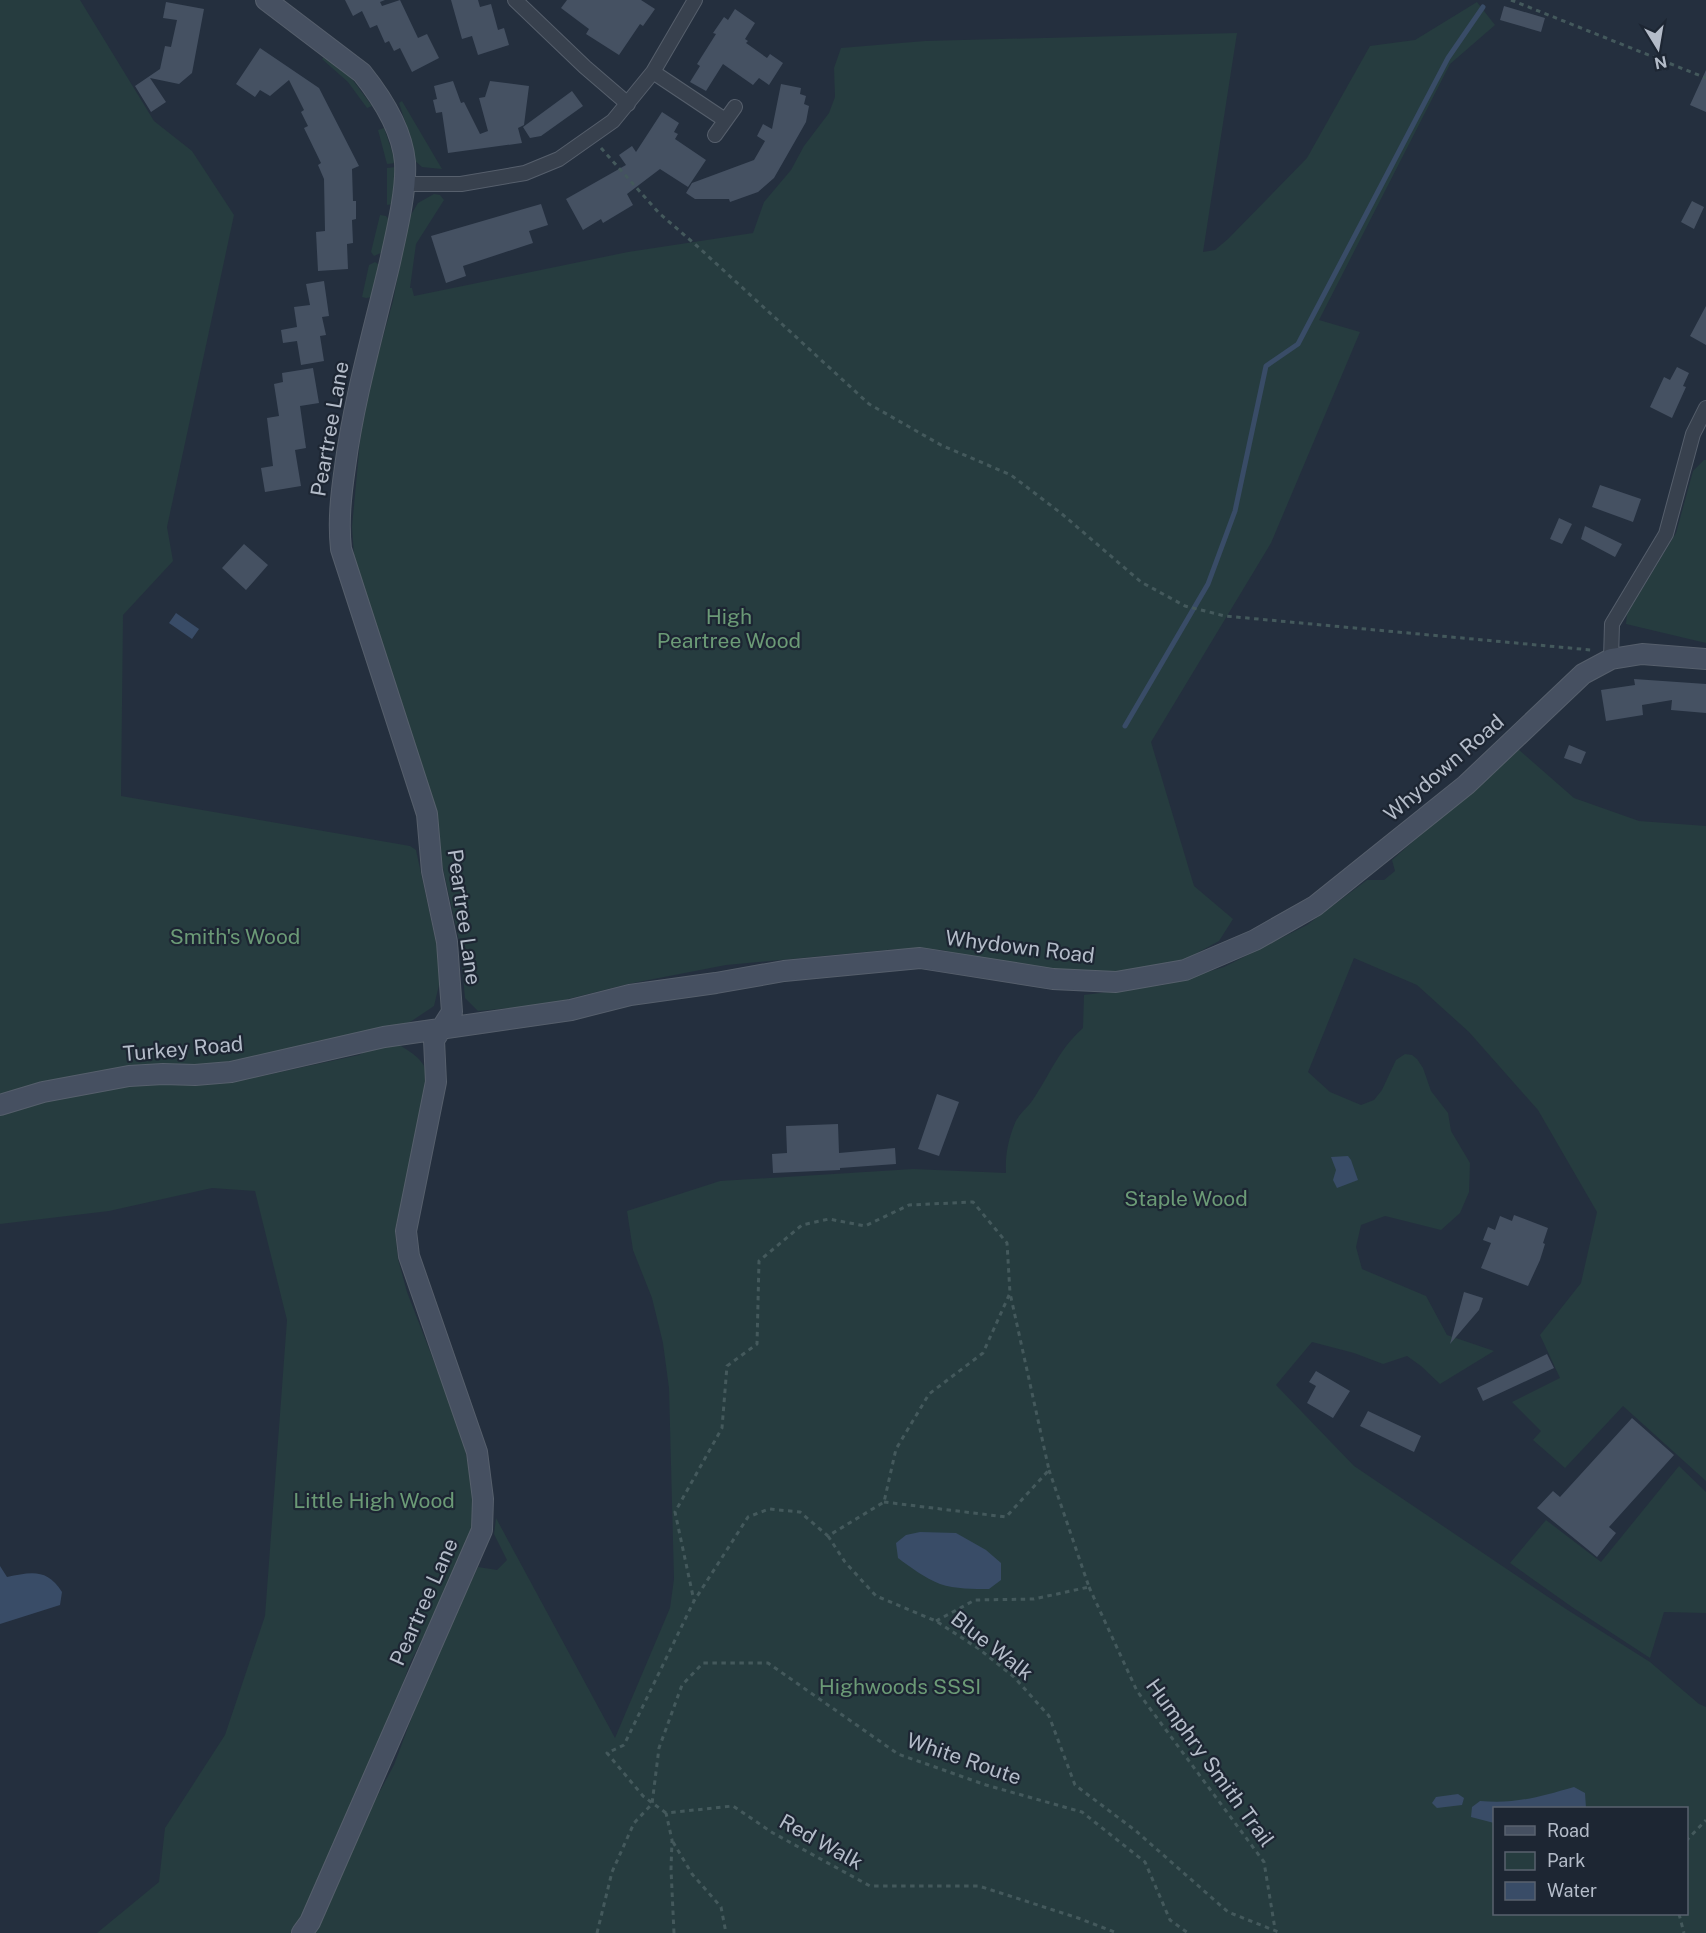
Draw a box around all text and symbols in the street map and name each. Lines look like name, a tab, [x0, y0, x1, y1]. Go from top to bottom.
north arrow	[1628, 18, 1688, 78]
text: N	[1653, 52, 1669, 73]
street label: Peartree Lane	[305, 359, 354, 498]
park label: High Peartree Wood	[657, 604, 801, 653]
street label: Whydown Road	[1379, 709, 1509, 826]
street label: Peartree Lane	[443, 847, 486, 986]
park label: Smith's Wood	[170, 924, 300, 949]
street label: Whydown Road	[944, 925, 1096, 968]
street label: Turkey Road	[122, 1031, 244, 1066]
park label: Staple Wood	[1124, 1186, 1248, 1211]
park label: Little High Wood	[293, 1488, 455, 1513]
street label: Peartree Lane	[384, 1534, 463, 1669]
street label: Blue Walk	[946, 1606, 1039, 1686]
park label: Highwoods SSSI	[819, 1674, 981, 1699]
street label: Humphry Smith Trail	[1141, 1674, 1280, 1852]
street label: White Route	[903, 1727, 1025, 1790]
legend	[1493, 1807, 1688, 1915]
street label: Red Walk	[775, 1808, 868, 1875]
text: Road	[1547, 1820, 1590, 1841]
text: Park	[1547, 1850, 1585, 1871]
text: Water	[1547, 1880, 1597, 1901]

